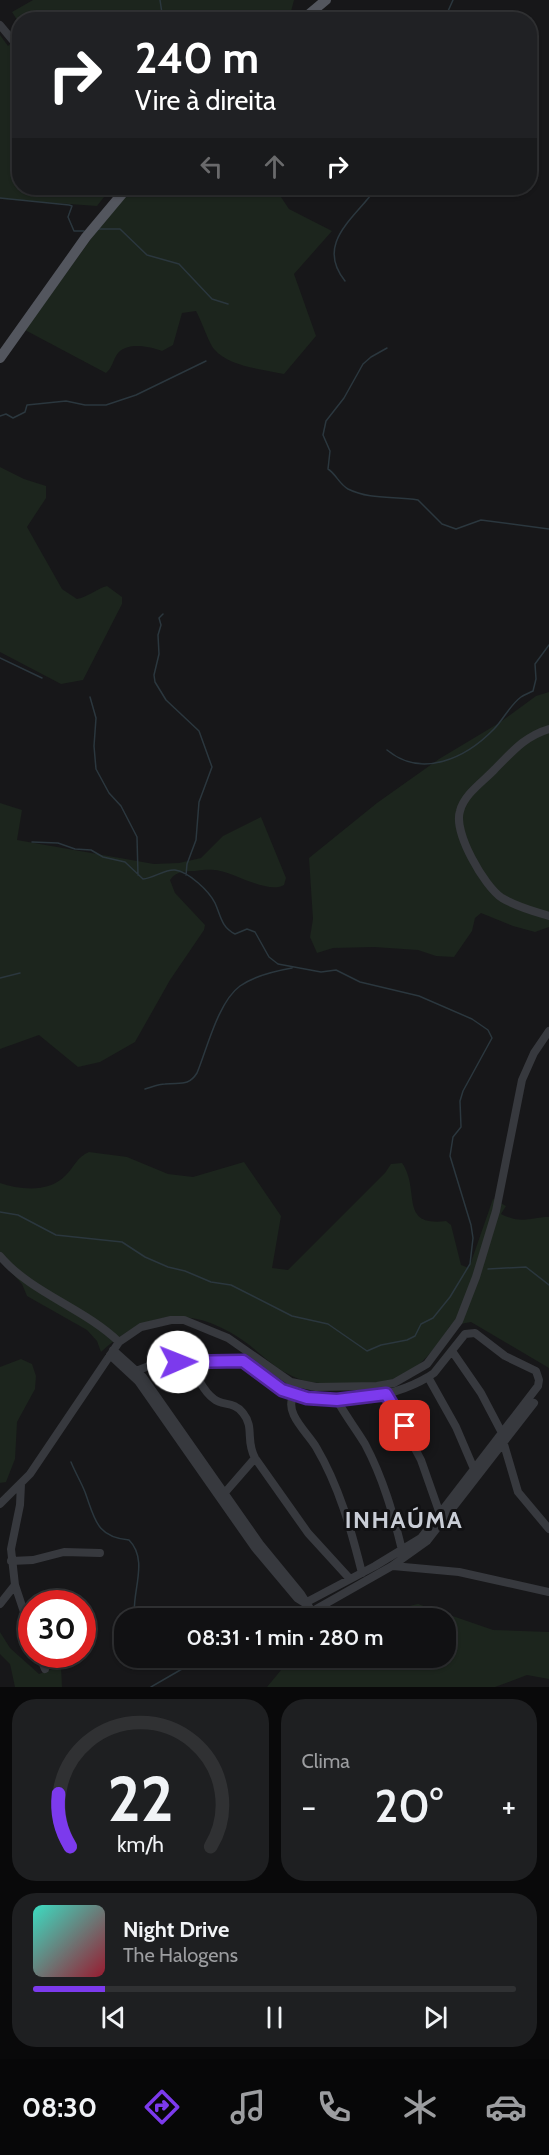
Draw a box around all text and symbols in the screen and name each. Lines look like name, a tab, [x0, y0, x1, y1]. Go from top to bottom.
text: 240 m	[135, 32, 259, 84]
icon: right	[36, 36, 114, 114]
text: Vire à direita	[135, 84, 276, 117]
icon: left	[195, 150, 228, 183]
icon: ahead	[258, 150, 291, 183]
icon: right	[321, 150, 354, 183]
position arrow	[146, 1330, 210, 1394]
pin	[379, 1400, 430, 1451]
icon: arrive	[388, 1409, 421, 1442]
district label: INHAÚMA	[345, 1505, 463, 1534]
speed limit sign: 30	[18, 1590, 96, 1668]
text: 08:31 · 1 min · 280 m	[187, 1624, 383, 1651]
text: Clima	[302, 1749, 350, 1773]
text: 22	[107, 1761, 173, 1837]
text: 20°	[375, 1779, 443, 1833]
text: −	[302, 1786, 316, 1826]
text: +	[501, 1786, 516, 1826]
text: km/h	[117, 1831, 164, 1857]
text: Night Drive	[123, 1916, 229, 1943]
text: The Halogens	[123, 1943, 238, 1967]
icon: previous	[97, 2001, 130, 2034]
icon: pause	[258, 2001, 291, 2034]
icon: next	[419, 2001, 452, 2034]
icon: directions	[141, 2086, 183, 2128]
icon: music	[227, 2086, 269, 2128]
icon: phone	[313, 2086, 355, 2128]
icon: climate	[399, 2086, 441, 2128]
icon: car	[485, 2086, 527, 2128]
text: 08:30	[22, 2091, 97, 2124]

